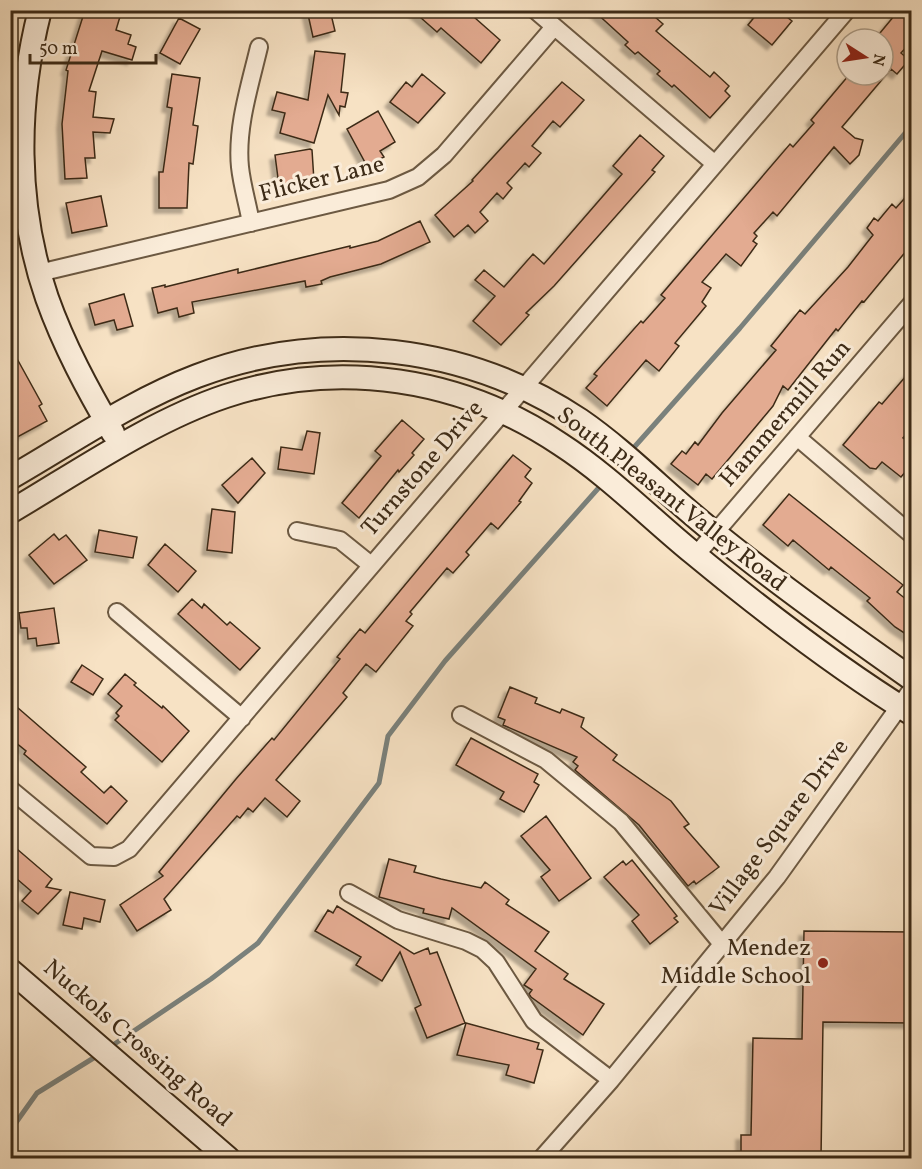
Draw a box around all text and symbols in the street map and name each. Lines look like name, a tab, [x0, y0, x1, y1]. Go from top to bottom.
scale bar	[30, 27, 156, 65]
north arrow	[835, 27, 895, 87]
text: 50 m	[39, 37, 78, 62]
text: N	[866, 52, 890, 68]
street label: Flicker Lane	[256, 148, 388, 212]
street label: Hammermill Run	[712, 333, 860, 495]
street label: Turnstone Drive	[354, 393, 492, 545]
street label: South Pleasant Valley Road	[549, 399, 793, 601]
street label: Village Square Drive	[702, 732, 858, 924]
place label: Mendez Middle School	[661, 932, 811, 994]
street label: Nuckols Crossing Road	[35, 952, 239, 1136]
marker: Mendez Middle School	[816, 956, 830, 970]

